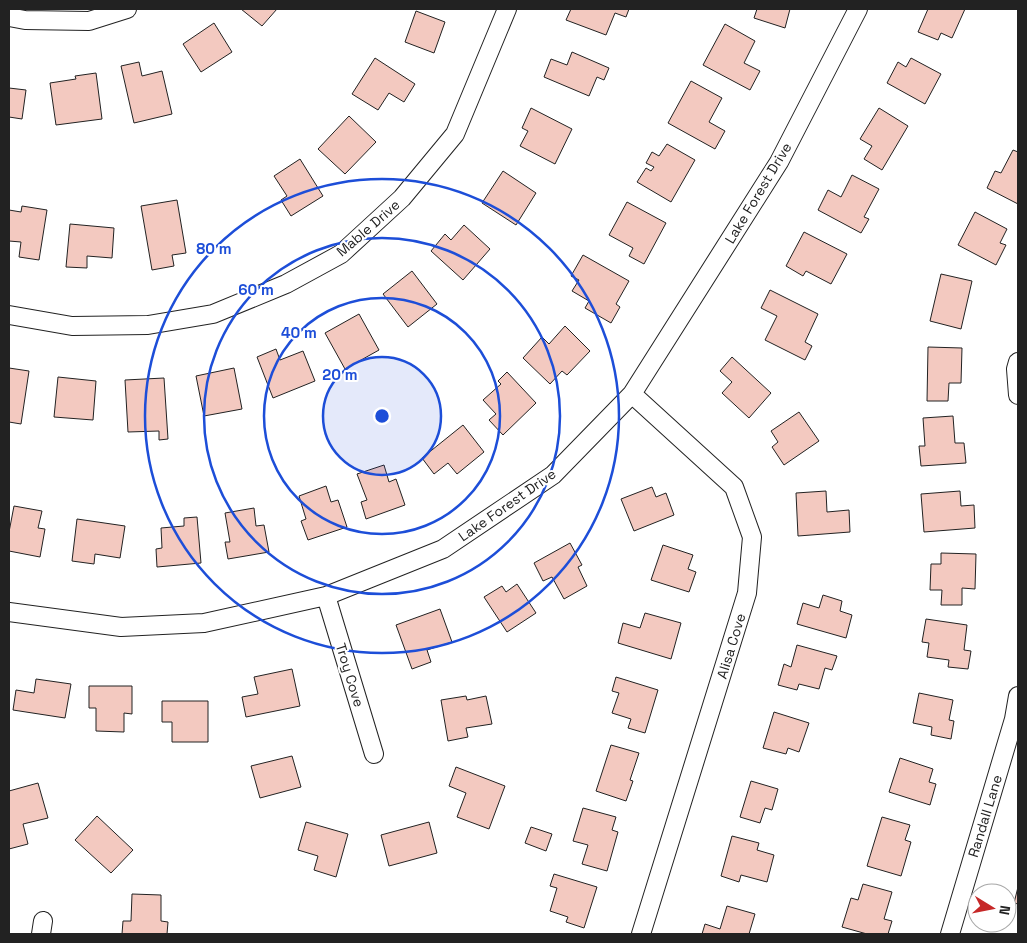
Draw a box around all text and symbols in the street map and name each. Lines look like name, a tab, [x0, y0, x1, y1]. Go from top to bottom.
street label: Lake Forest Drive	[721, 139, 795, 247]
street label: Mable Drive	[333, 196, 403, 260]
text: 80 m	[196, 239, 232, 258]
text: 60 m	[238, 280, 274, 299]
text: 40 m	[281, 323, 317, 342]
text: 20 m	[322, 365, 358, 384]
centre of rings	[373, 407, 391, 425]
street label: Lake Forest Drive	[455, 465, 559, 545]
street label: Alisa Cove	[713, 611, 749, 681]
street label: Troy Cove	[332, 641, 368, 709]
street label: Randall Lane	[964, 772, 1006, 860]
north arrow	[967, 883, 1017, 933]
text: N	[995, 904, 1014, 916]

